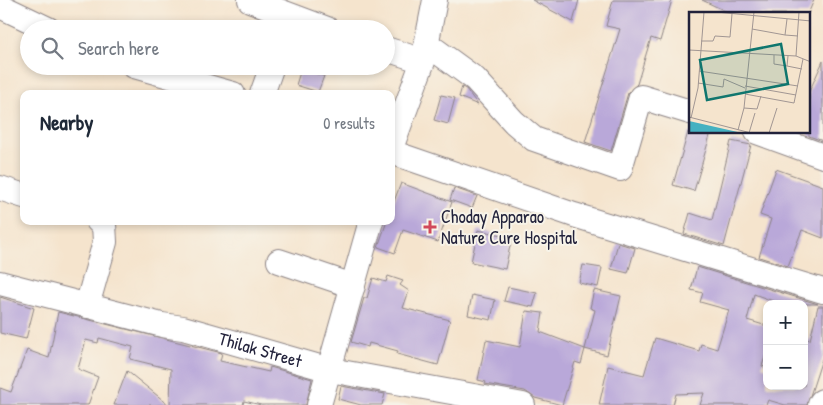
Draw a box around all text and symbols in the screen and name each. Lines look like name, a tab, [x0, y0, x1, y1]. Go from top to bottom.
inset map	[689, 12, 810, 134]
search box	[20, 20, 395, 75]
icon: search	[38, 34, 66, 62]
text: Search here	[78, 35, 159, 61]
text: Nearby	[40, 108, 93, 137]
text: 0 results	[323, 112, 375, 134]
place label: Choday Apparao Nature Cure Hospital	[441, 204, 577, 250]
marker: Choday Apparao Nature Cure Hospital	[423, 220, 437, 234]
map controls	[763, 300, 808, 390]
button: +	[763, 300, 808, 345]
street label: Thilak Street	[216, 326, 306, 374]
button: −	[763, 345, 808, 390]

